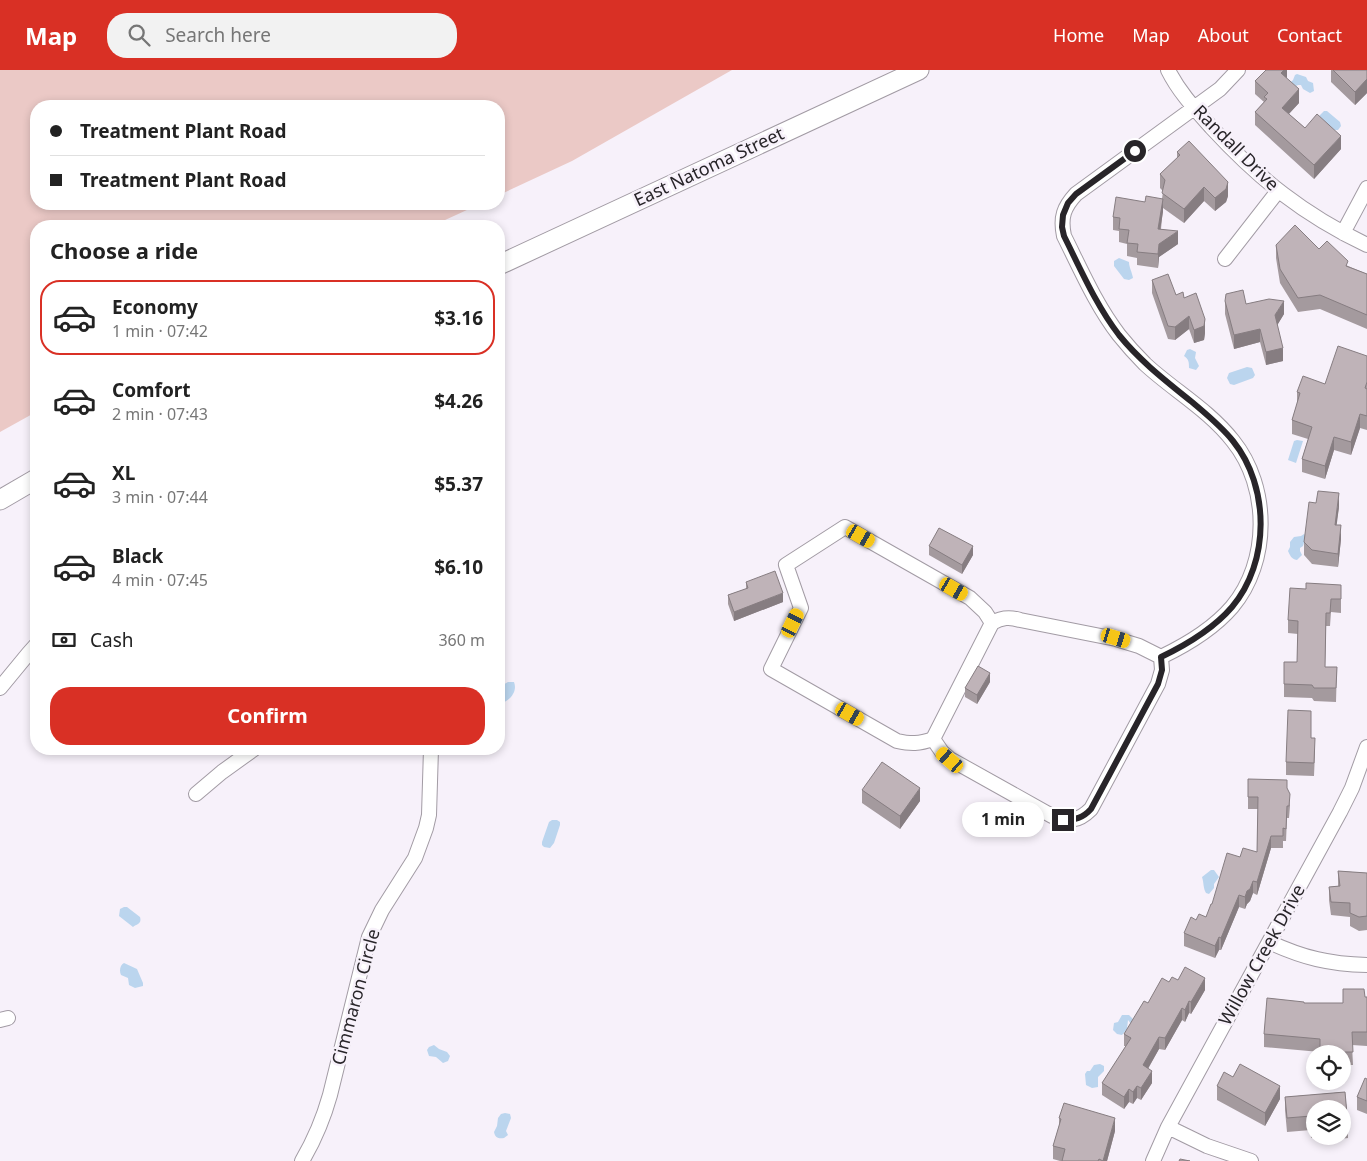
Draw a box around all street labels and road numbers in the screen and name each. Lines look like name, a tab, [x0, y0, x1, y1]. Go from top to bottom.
street label: Randall Drive	[1189, 99, 1285, 195]
street label: East Natoma Street	[630, 121, 788, 211]
street label: Willow Creek Drive	[1212, 880, 1310, 1029]
street label: Cimmaron Circle	[325, 926, 385, 1067]

